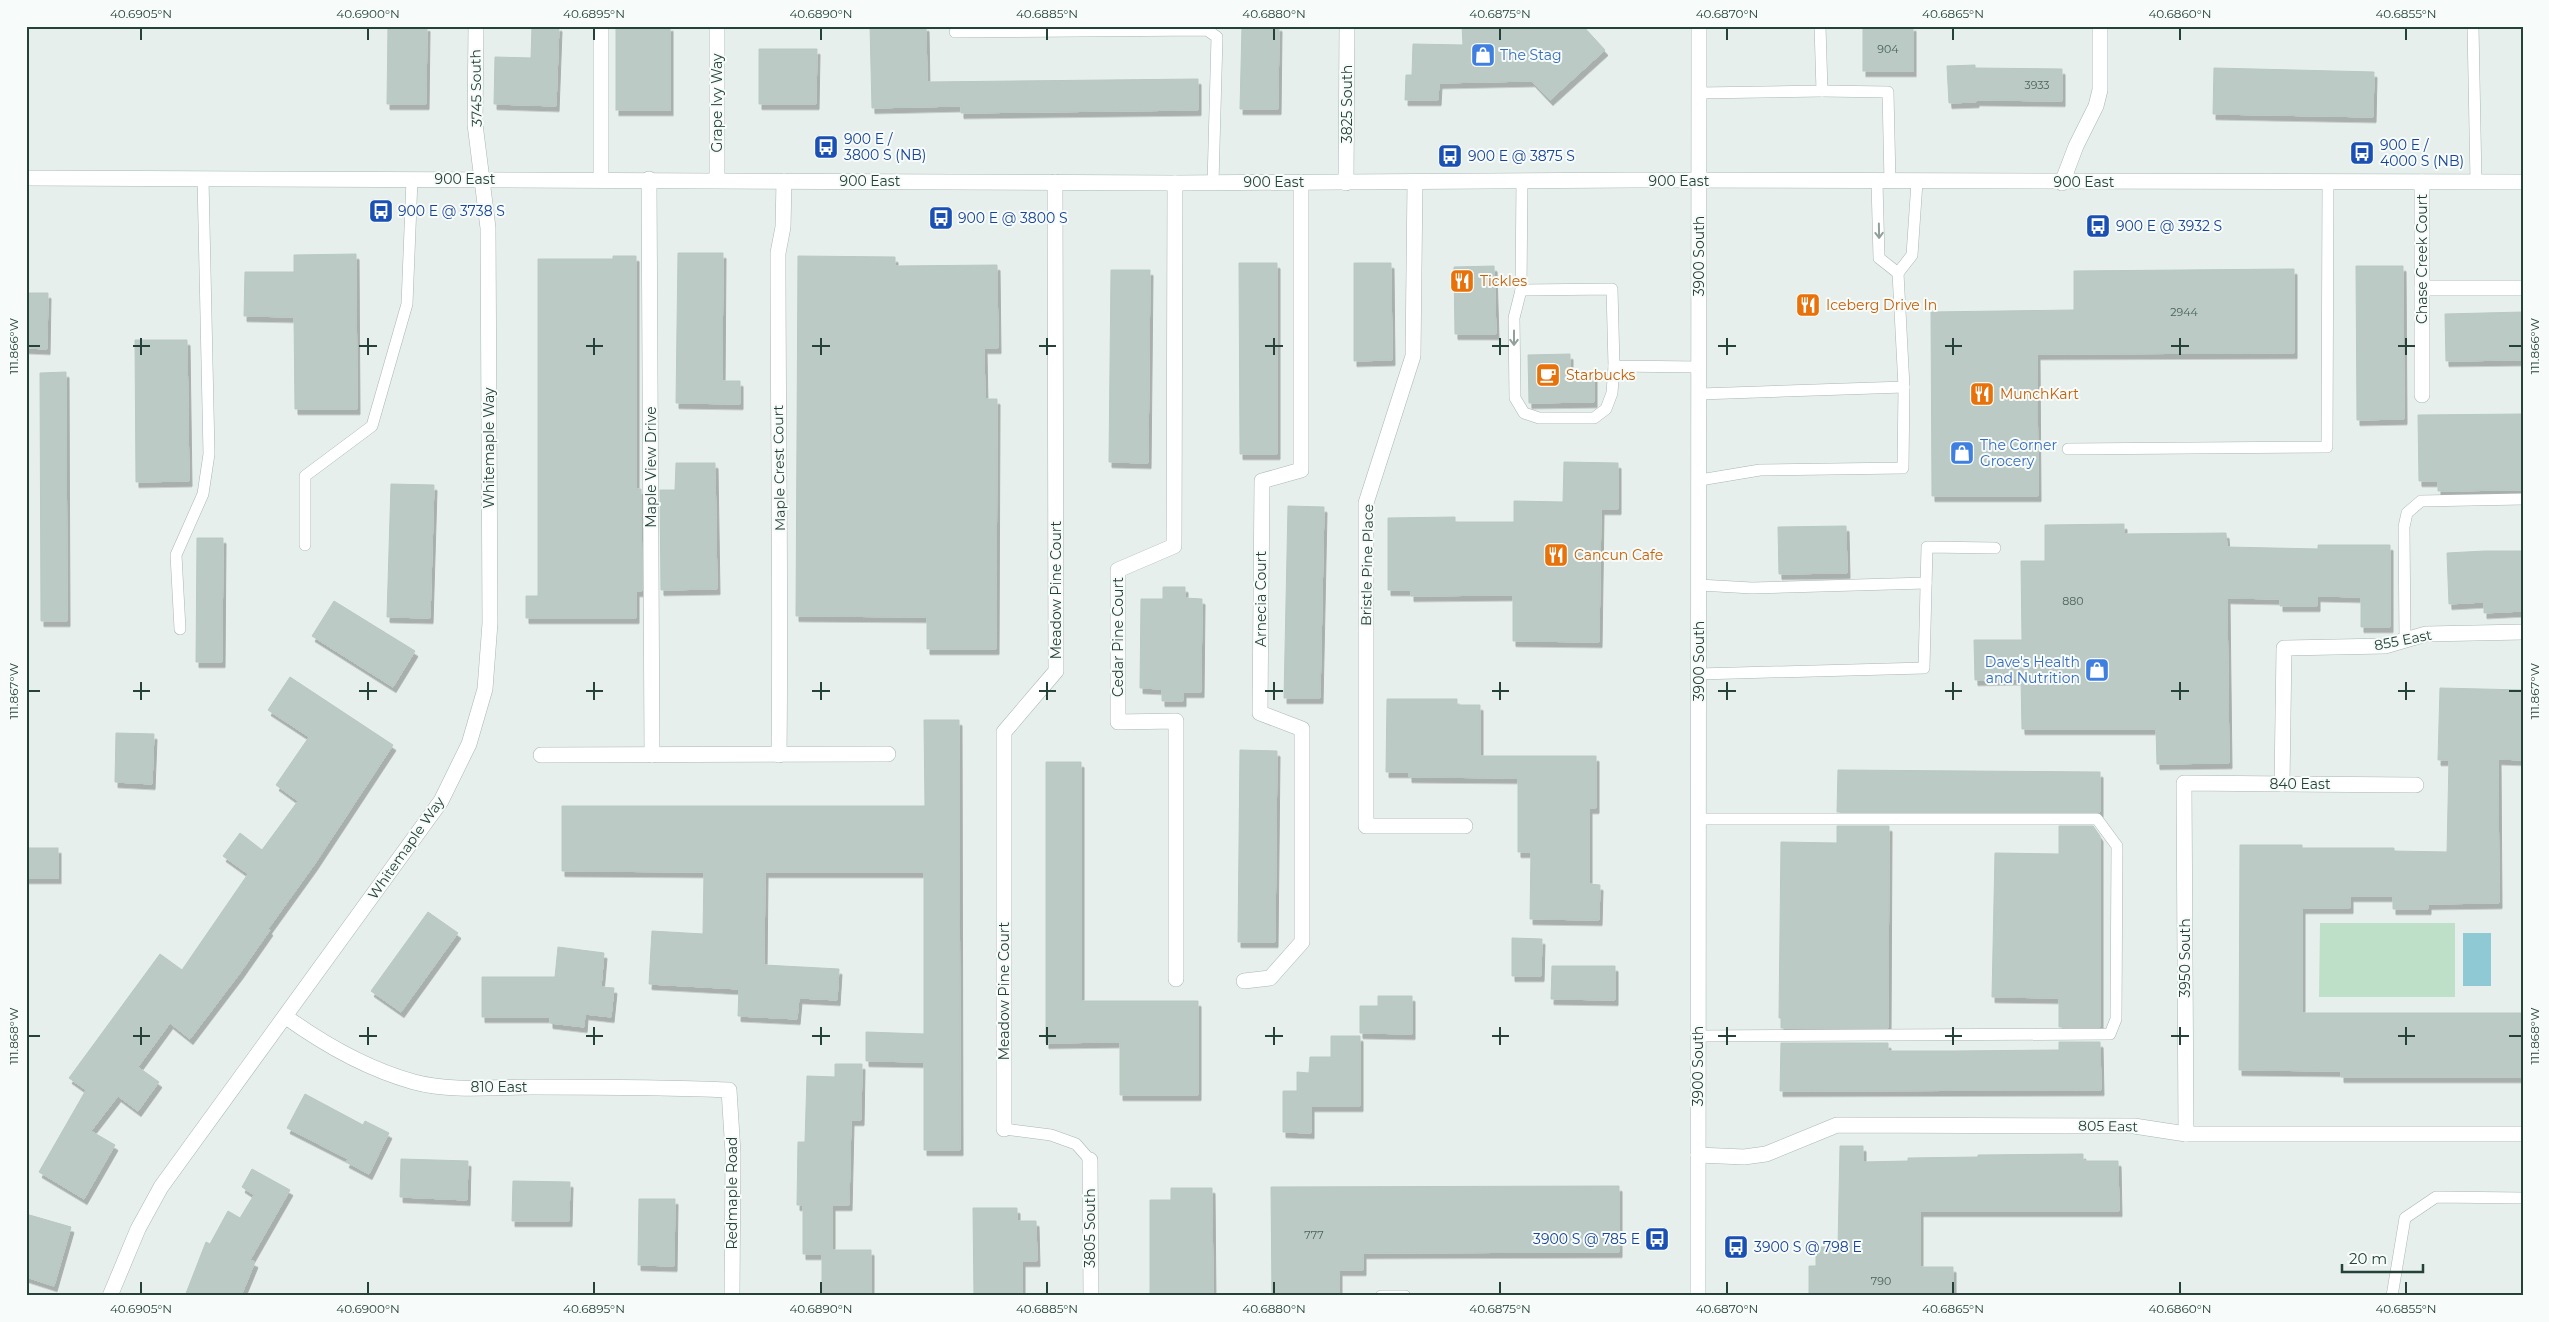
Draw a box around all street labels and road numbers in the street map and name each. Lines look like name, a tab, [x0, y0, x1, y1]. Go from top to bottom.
street label: 3745 South	[466, 49, 486, 127]
street label: Grape Ivy Way	[708, 53, 726, 153]
street label: 3825 South	[1338, 65, 1356, 143]
street label: 900 East	[435, 170, 496, 188]
street label: 900 East	[840, 172, 901, 190]
street label: 900 East	[1649, 172, 1710, 190]
street label: 900 East	[1244, 173, 1305, 191]
street label: 900 East	[2054, 173, 2115, 191]
street label: Chase Creek Court	[2413, 194, 2431, 324]
street label: 3900 South	[1690, 216, 1708, 296]
street label: Whitemaple Way	[480, 387, 498, 509]
street label: Maple Crest Court	[769, 404, 789, 531]
street label: Maple View Drive	[642, 406, 660, 528]
street label: Bristle Pine Place	[1357, 504, 1377, 626]
street label: Meadow Pine Court	[1047, 520, 1065, 659]
street label: Arnecia Court	[1252, 551, 1270, 647]
street label: Cedar Pine Court	[1109, 577, 1127, 697]
street label: 3900 South	[1690, 621, 1708, 701]
street label: 855 East	[2373, 626, 2434, 654]
street label: 840 East	[2269, 775, 2331, 793]
street label: Whitemaple Way	[364, 793, 448, 903]
street label: 3950 South	[2176, 918, 2194, 998]
street label: Meadow Pine Court	[995, 921, 1013, 1060]
street label: 3900 South	[1689, 1026, 1707, 1106]
street label: 810 East	[471, 1078, 528, 1096]
street label: 805 East	[2078, 1116, 2138, 1136]
street label: Redmaple Road	[723, 1136, 741, 1250]
street label: 3805 South	[1081, 1188, 1099, 1268]

